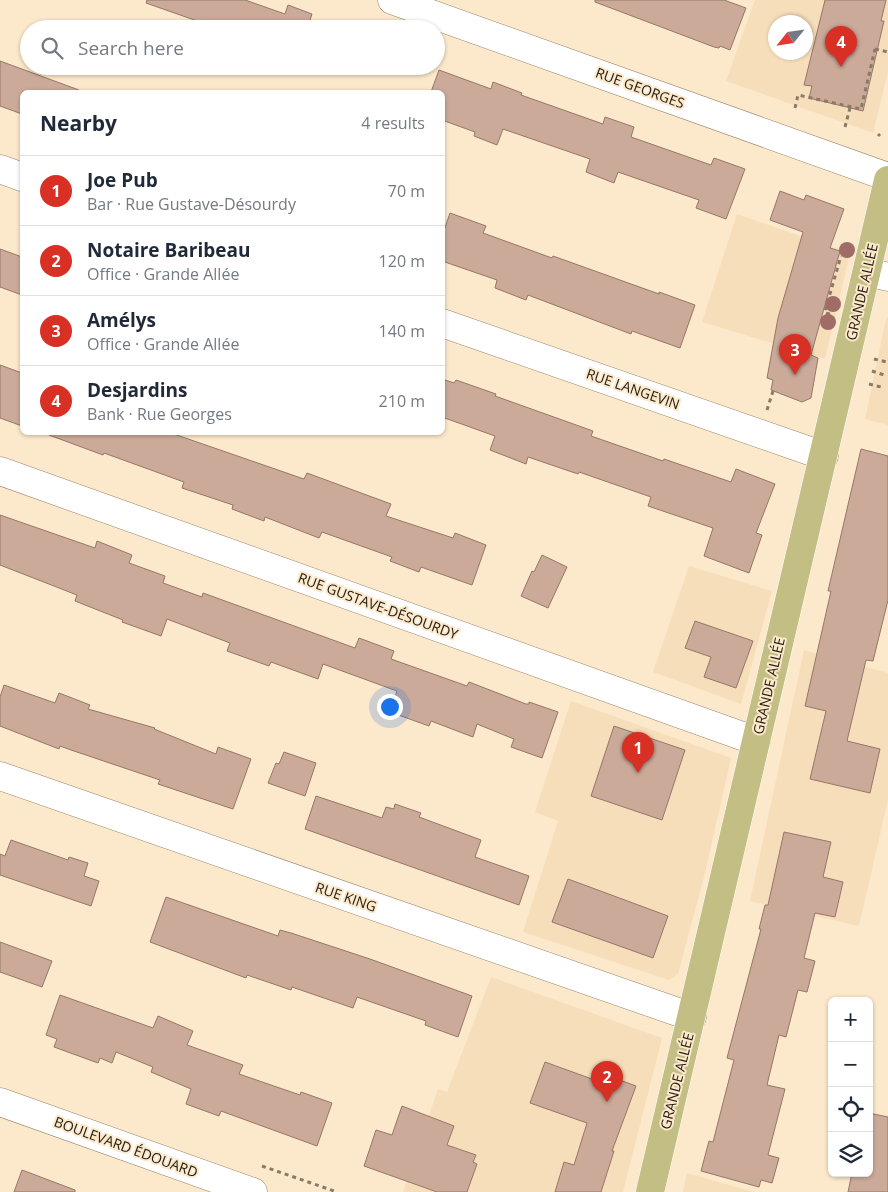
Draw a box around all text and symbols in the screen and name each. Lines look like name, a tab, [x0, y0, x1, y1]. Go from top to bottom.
north arrow	[768, 15, 813, 60]
search box	[20, 20, 445, 75]
pin: 4	[825, 26, 857, 67]
icon: search	[38, 34, 66, 62]
text: Search here	[78, 35, 184, 61]
street label: RUE GEORGES	[593, 63, 687, 112]
text: Nearby	[40, 109, 117, 137]
text: 4 results	[361, 112, 425, 134]
text: Joe Pub	[87, 167, 158, 193]
text: 1	[51, 180, 61, 202]
text: 70 m	[388, 180, 425, 202]
text: Bar · Rue Gustave-Désourdy	[87, 193, 296, 215]
text: Notaire Baribeau	[87, 237, 250, 263]
street label: GRANDE ALLÉE	[841, 242, 882, 342]
text: 2	[51, 250, 61, 272]
text: 120 m	[379, 250, 425, 272]
text: Office · Grande Allée	[87, 263, 239, 285]
text: Amélys	[87, 307, 156, 333]
text: 3	[51, 320, 61, 342]
text: 140 m	[379, 320, 425, 342]
text: Office · Grande Allée	[87, 333, 239, 355]
pin: 3	[779, 334, 811, 375]
street label: RUE LANGEVIN	[584, 364, 682, 413]
text: Desjardins	[87, 377, 187, 403]
text: 4	[51, 390, 61, 412]
text: 210 m	[379, 390, 425, 412]
text: Bank · Rue Georges	[87, 403, 232, 425]
street label: RUE GUSTAVE-DÉSOURDY	[296, 568, 461, 643]
street label: GRANDE ALLÉE	[748, 636, 789, 736]
your location	[377, 694, 403, 720]
pin: 1	[622, 732, 654, 773]
street label: RUE KING	[313, 877, 379, 916]
map controls	[828, 997, 873, 1177]
button: +	[828, 997, 873, 1042]
street label: GRANDE ALLÉE	[655, 1031, 698, 1131]
button: −	[828, 1042, 873, 1087]
pin: 2	[591, 1061, 623, 1102]
button: locate	[828, 1087, 873, 1132]
street label: BOULEVARD ÉDOUARD	[52, 1112, 201, 1181]
button: layers	[828, 1132, 873, 1177]

